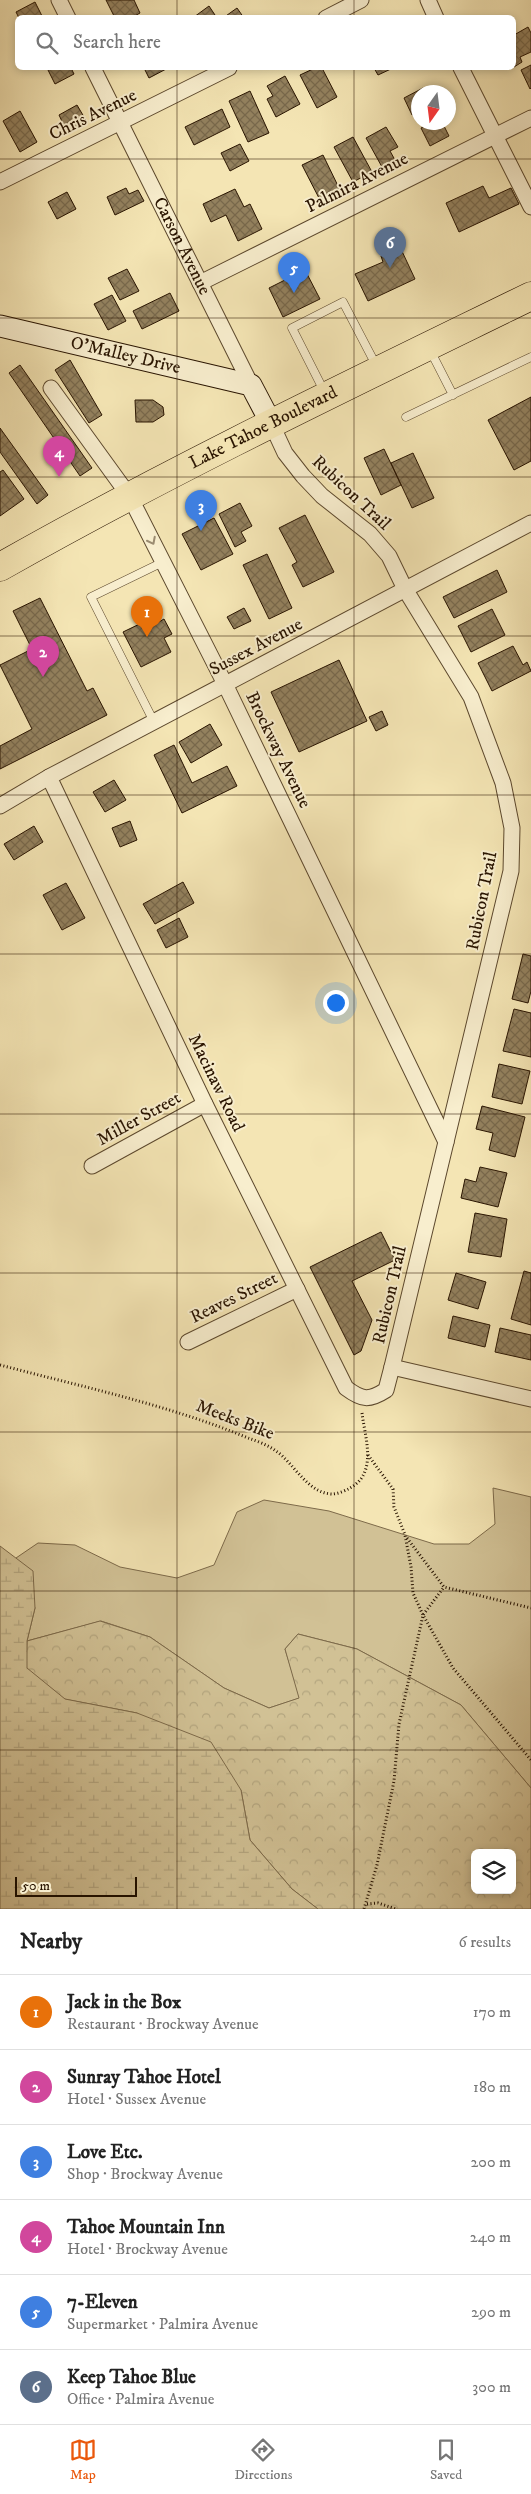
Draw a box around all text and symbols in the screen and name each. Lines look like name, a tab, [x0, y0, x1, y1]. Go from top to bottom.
search box	[15, 15, 516, 70]
icon: search	[33, 29, 61, 57]
text: Search here	[73, 31, 161, 54]
street label: Chris Avenue	[46, 84, 140, 146]
north arrow	[411, 85, 456, 130]
street label: Palmira Avenue	[302, 148, 412, 218]
street label: Carson Avenue	[148, 194, 215, 299]
pin: 6	[374, 227, 406, 268]
pin: 5	[278, 252, 310, 293]
street label: O'Malley Drive	[68, 332, 183, 379]
street label: Lake Tahoe Boulevard	[186, 381, 341, 474]
pin: 4	[43, 436, 75, 477]
street label: Rubicon Trail	[307, 451, 395, 535]
pin: 3	[185, 490, 217, 531]
one-way arrow	[146, 536, 156, 545]
pin: 1	[131, 596, 163, 637]
street label: Sussex Avenue	[206, 613, 306, 681]
pin: 2	[27, 636, 59, 677]
street label: Brockway Avenue	[240, 688, 316, 812]
street label: Rubicon Trail	[462, 849, 502, 952]
your location	[323, 990, 349, 1016]
street label: Macinaw Road	[183, 1030, 249, 1136]
street label: Miller Street	[93, 1087, 185, 1151]
street label: Rubicon Trail	[368, 1243, 412, 1346]
street label: Reaves Street	[187, 1267, 282, 1329]
street label: Meeks Bike	[193, 1395, 277, 1445]
map controls	[471, 1849, 516, 1894]
button: layers	[471, 1849, 516, 1894]
scale bar	[15, 1874, 138, 1897]
text: 50 m	[22, 1877, 50, 1895]
text: Nearby	[20, 1929, 82, 1955]
text: 6 results	[458, 1932, 511, 1952]
text: Jack in the Box	[67, 1991, 181, 2014]
text: 1	[33, 2002, 39, 2022]
text: 170 m	[473, 2002, 511, 2022]
text: Restaurant · Brockway Avenue	[67, 2014, 259, 2034]
text: Sunray Tahoe Hotel	[67, 2066, 221, 2089]
text: 2	[32, 2077, 40, 2097]
text: 180 m	[473, 2077, 511, 2097]
text: Hotel · Sussex Avenue	[67, 2089, 206, 2109]
text: Love Etc.	[67, 2141, 142, 2164]
text: 3	[33, 2152, 39, 2172]
text: 200 m	[470, 2152, 511, 2172]
text: Shop · Brockway Avenue	[67, 2164, 223, 2184]
text: Tahoe Mountain Inn	[67, 2216, 225, 2239]
text: 4	[31, 2227, 41, 2247]
text: 240 m	[470, 2227, 511, 2247]
text: Hotel · Brockway Avenue	[67, 2239, 228, 2259]
text: 7-Eleven	[67, 2291, 138, 2314]
text: 5	[32, 2302, 40, 2322]
text: 290 m	[471, 2302, 511, 2322]
text: Supermarket · Palmira Avenue	[67, 2314, 258, 2334]
text: Keep Tahoe Blue	[67, 2366, 196, 2389]
text: 6	[32, 2377, 40, 2397]
text: 300 m	[472, 2377, 511, 2397]
text: Office · Palmira Avenue	[67, 2389, 214, 2409]
tab: Map	[69, 2436, 97, 2484]
tab: Directions	[234, 2436, 292, 2484]
tab: Saved	[430, 2436, 462, 2484]

